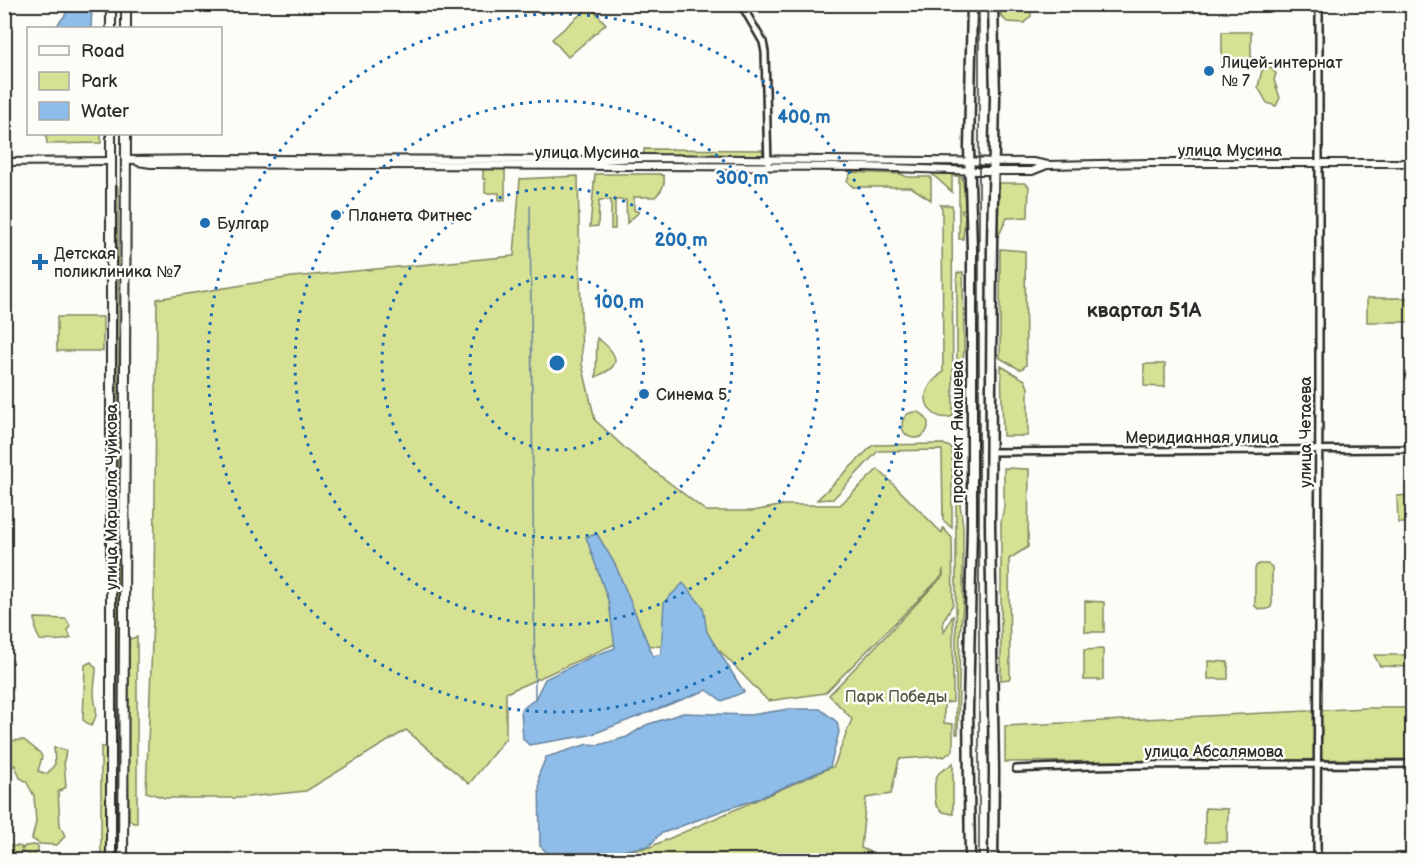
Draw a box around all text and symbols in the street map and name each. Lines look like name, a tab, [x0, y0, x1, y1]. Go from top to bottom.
legend	[27, 27, 222, 135]
text: Road	[81, 41, 125, 62]
place label: Лицей-интернат № 7	[1220, 54, 1343, 91]
marker: Лицей-интернат № 7	[1202, 64, 1216, 78]
text: Park	[81, 71, 117, 92]
text: Water	[81, 101, 129, 122]
text: 400 m	[777, 107, 831, 128]
street label: улица Мусина	[1178, 142, 1283, 161]
street label: улица Мусина	[535, 144, 640, 163]
text: 300 m	[715, 168, 769, 189]
place label: Планета Фитнес	[348, 207, 472, 226]
marker: Планета Фитнес	[329, 208, 343, 222]
place label: Булгар	[217, 215, 269, 234]
marker: Булгар	[198, 216, 212, 230]
text: 200 m	[654, 230, 708, 251]
place label: Детская поликлиника №7	[54, 245, 181, 282]
marker: Детская поликлиника №7	[31, 253, 49, 271]
text: 100 m	[594, 292, 644, 313]
district label: квартал 51А	[1087, 299, 1202, 323]
centre of rings	[547, 353, 567, 373]
street label: проспект Ямашева	[949, 360, 968, 504]
street label: улица Четаева	[1297, 376, 1316, 488]
place label: Синема 5	[656, 386, 727, 405]
marker: Синема 5	[637, 387, 651, 401]
street label: улица Маршала Чуйкова	[103, 403, 122, 590]
street label: Меридианная улица	[1125, 429, 1279, 448]
park label: Парк Победы	[845, 688, 947, 707]
street label: улица Абсалямова	[1144, 743, 1284, 762]

